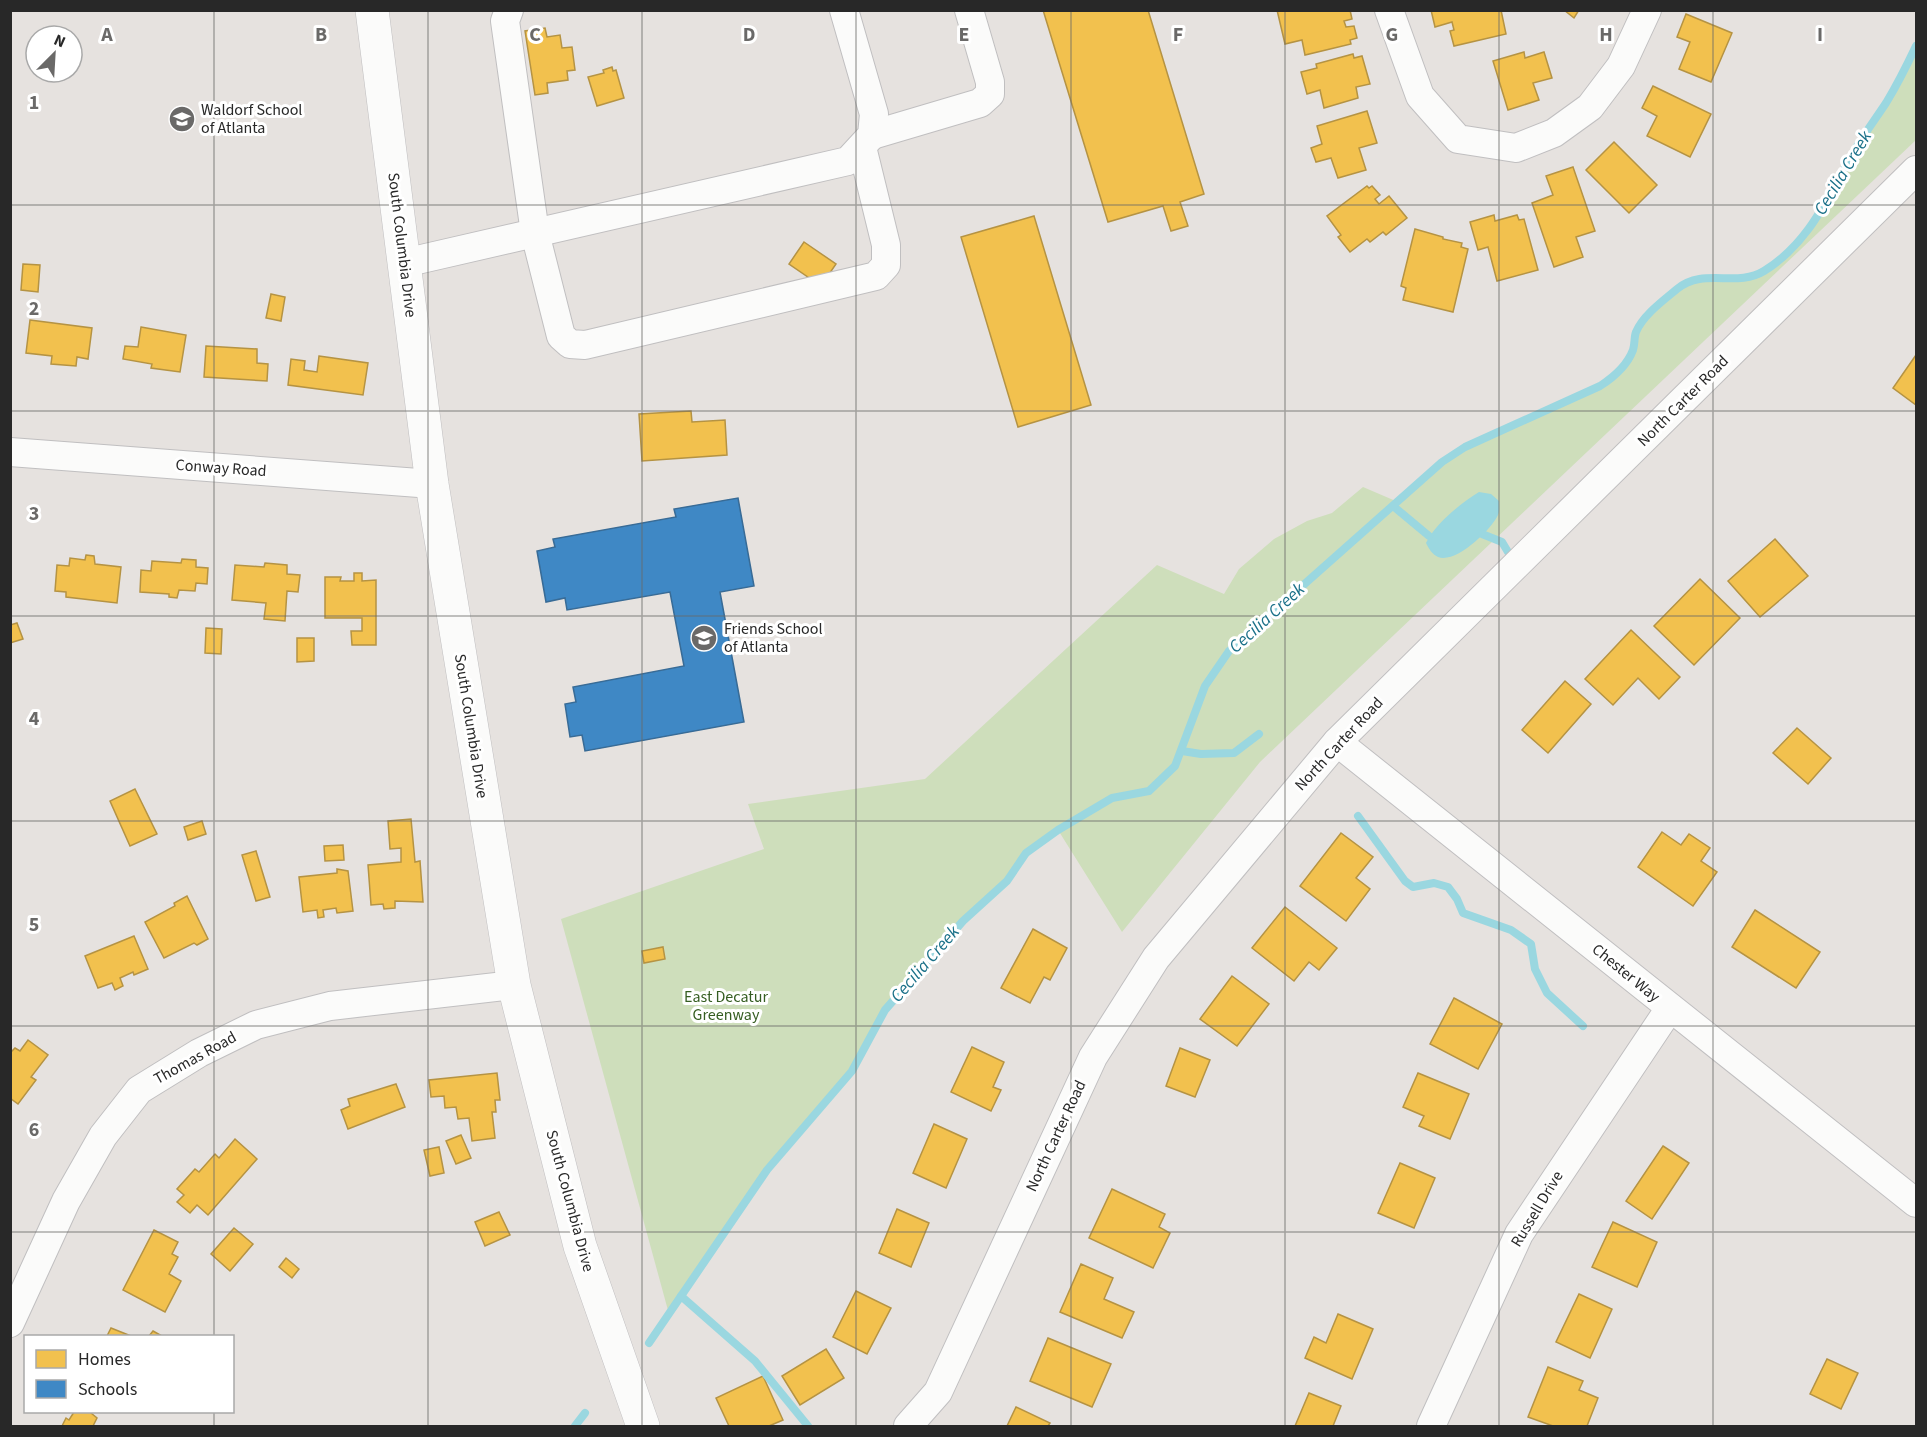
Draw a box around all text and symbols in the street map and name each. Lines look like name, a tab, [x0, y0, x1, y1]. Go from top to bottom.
text: A	[100, 21, 113, 49]
text: B	[315, 21, 327, 49]
text: C	[529, 21, 541, 49]
text: D	[743, 21, 755, 49]
text: E	[959, 21, 969, 49]
text: F	[1173, 21, 1183, 49]
text: G	[1386, 21, 1398, 49]
text: H	[1599, 21, 1613, 49]
text: I	[1817, 21, 1823, 49]
north arrow	[24, 24, 84, 84]
text: N	[50, 29, 69, 53]
text: 1	[29, 89, 39, 117]
place label: Waldorf School of Atlanta	[201, 99, 302, 139]
school or university icon: Waldorf School of Atlanta	[167, 104, 197, 134]
water label: Cecilia Creek	[1808, 126, 1878, 220]
street label: South Columbia Drive	[382, 171, 422, 319]
text: 2	[29, 295, 39, 323]
street label: North Carter Road	[1632, 350, 1734, 452]
street label: Conway Road	[175, 454, 267, 482]
text: 3	[29, 500, 39, 528]
water label: Cecilia Creek	[1224, 577, 1311, 659]
place label: Friends School of Atlanta	[724, 618, 823, 658]
school or university icon: Friends School of Atlanta	[689, 623, 719, 653]
street label: South Columbia Drive	[449, 652, 493, 800]
street label: North Carter Road	[1290, 692, 1388, 796]
text: 4	[29, 705, 40, 733]
text: 5	[29, 911, 39, 939]
water label: Cecilia Creek	[885, 920, 966, 1008]
street label: Chester Way	[1587, 939, 1665, 1008]
park label: East Decatur Greenway	[684, 986, 768, 1026]
street label: Thomas Road	[150, 1026, 240, 1090]
street label: North Carter Road	[1020, 1077, 1092, 1195]
text: 6	[29, 1116, 39, 1144]
street label: South Columbia Drive	[541, 1128, 600, 1274]
street label: Russell Drive	[1506, 1167, 1568, 1251]
legend	[24, 1335, 234, 1413]
text: Homes	[78, 1347, 131, 1372]
text: Schools	[78, 1377, 137, 1402]

